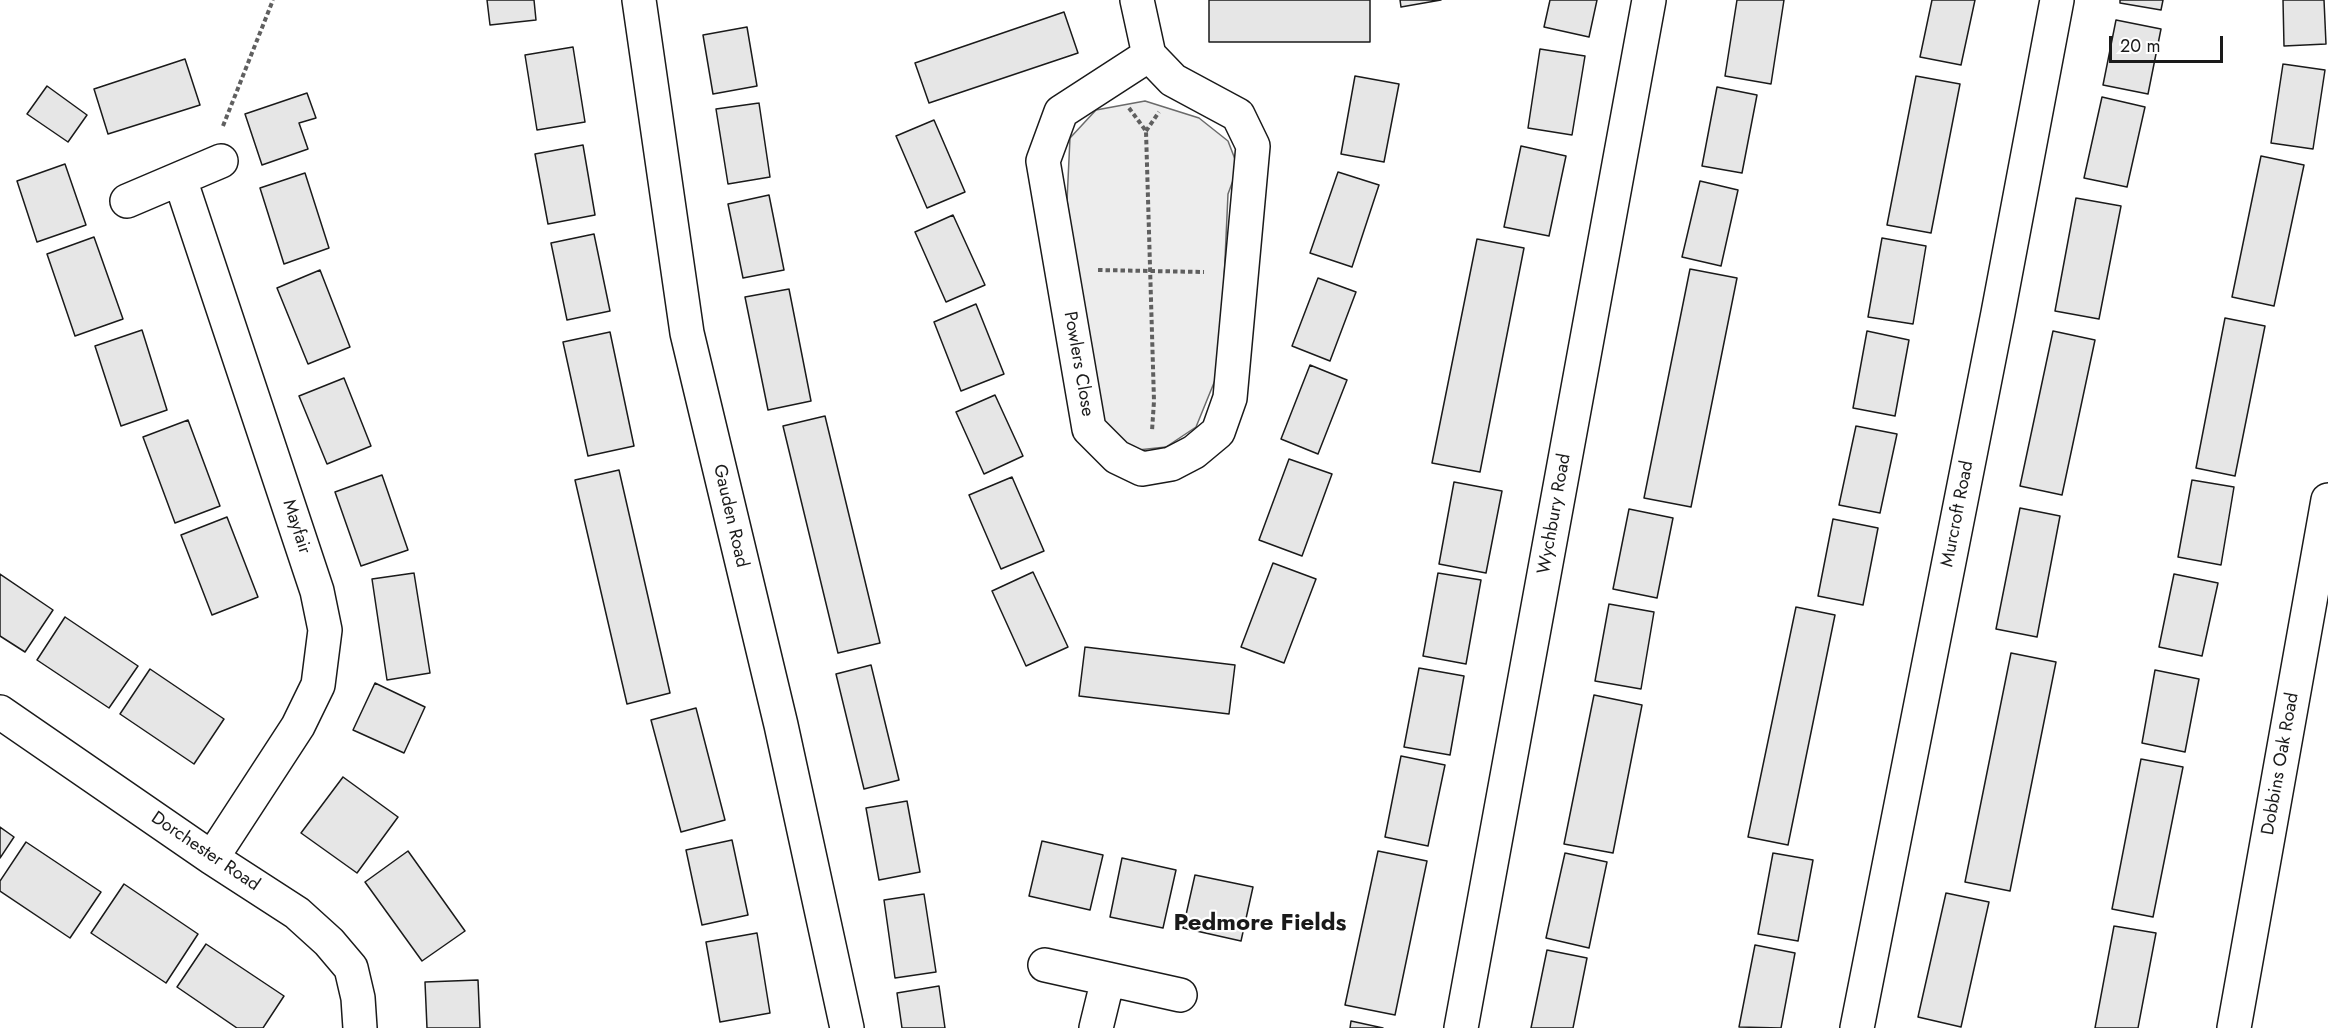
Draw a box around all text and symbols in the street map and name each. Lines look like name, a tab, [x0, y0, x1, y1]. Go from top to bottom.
scale bar	[2112, 24, 2226, 62]
text: 20 m	[2120, 33, 2160, 59]
street label: Powlers Close	[1058, 310, 1098, 418]
street label: Wychbury Road	[1534, 452, 1576, 576]
street label: Murcroft Road	[1937, 459, 1979, 569]
street label: Gauden Road	[708, 462, 752, 570]
street label: Mayfair	[277, 497, 315, 557]
street label: Dobbins Oak Road	[2258, 691, 2304, 837]
street label: Dorchester Road	[147, 808, 263, 896]
district label: Pedmore Fields	[1174, 910, 1346, 938]

